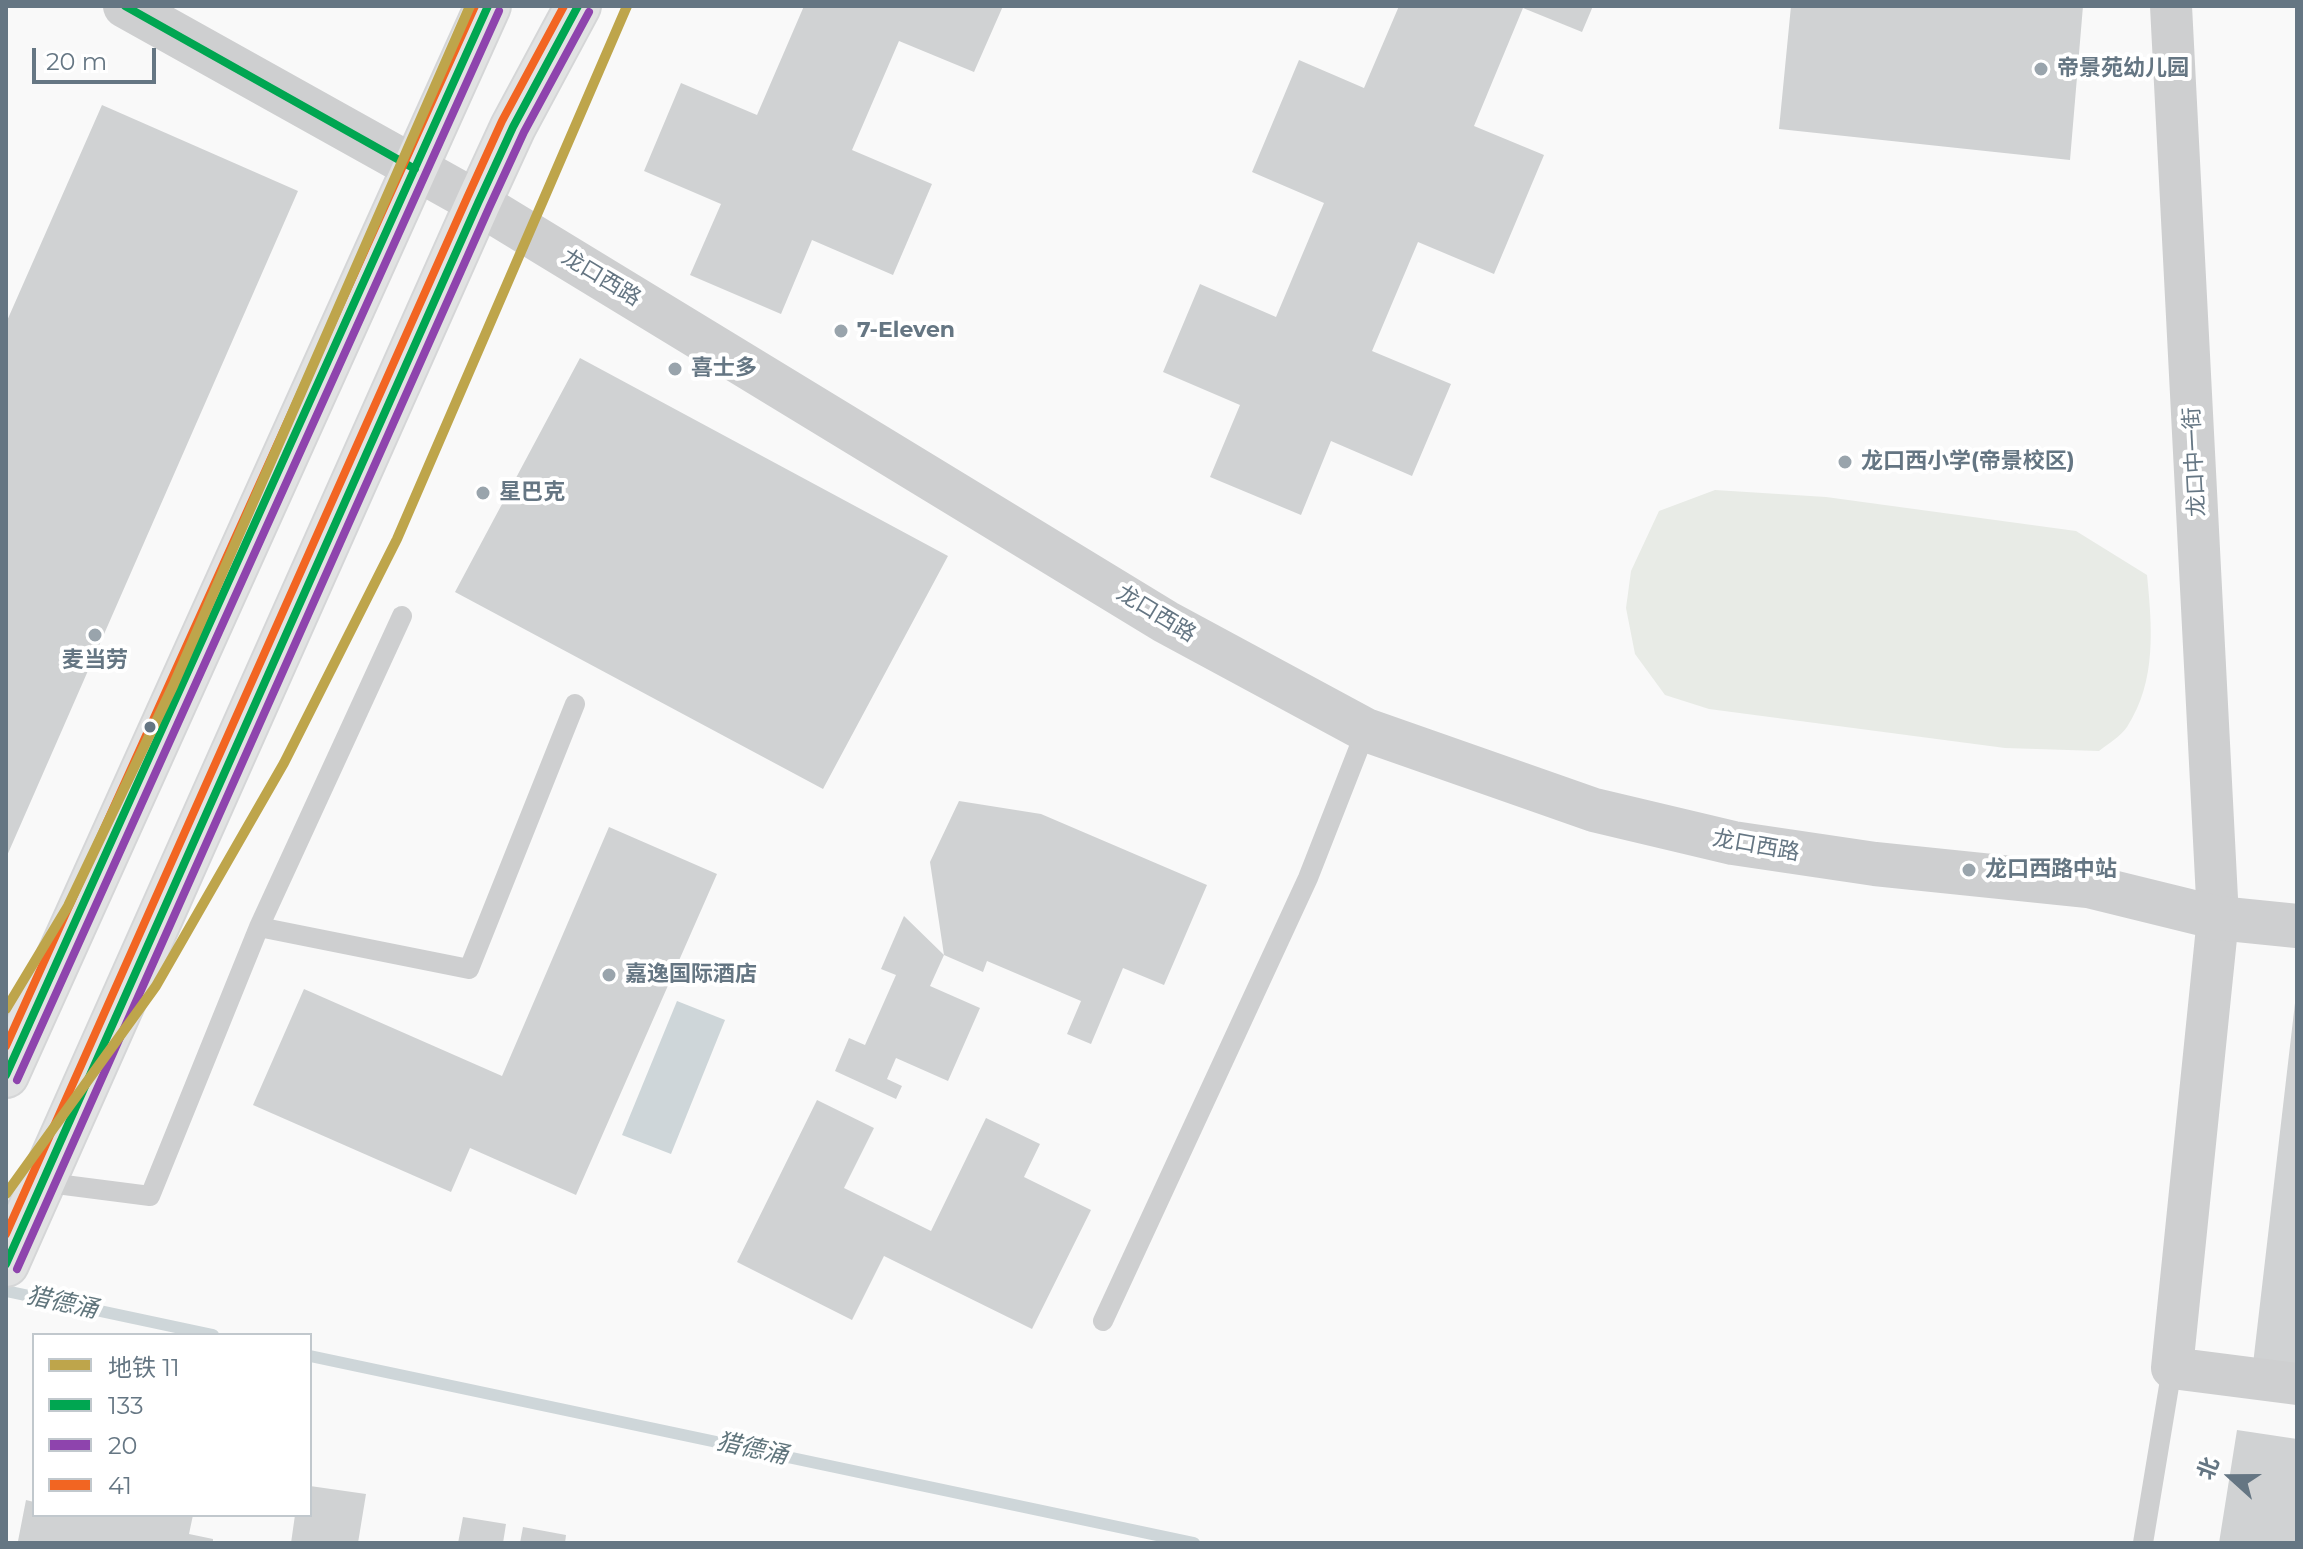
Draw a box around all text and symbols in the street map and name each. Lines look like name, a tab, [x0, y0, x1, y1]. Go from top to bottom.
scale bar	[36, 32, 160, 82]
text: 20 m	[46, 47, 107, 76]
place label: 帝景苑幼儿园	[2057, 56, 2189, 82]
marker: 帝景苑幼儿园	[2032, 60, 2050, 78]
street label: 龙口西路	[556, 244, 646, 312]
place label: 7-Eleven	[857, 318, 955, 344]
marker: 7-Eleven	[832, 322, 850, 340]
place label: 喜士多	[691, 356, 757, 382]
marker: 喜士多	[666, 360, 684, 378]
street label: 龙口中一街	[2179, 406, 2211, 518]
place label: 龙口西小学(帝景校区)	[1861, 449, 2075, 475]
marker: 龙口西小学(帝景校区)	[1836, 453, 1854, 471]
place label: 星巴克	[499, 480, 565, 506]
marker: 星巴克	[474, 484, 492, 502]
street label: 龙口西路	[1111, 580, 1201, 648]
marker: 麦当劳	[86, 626, 104, 644]
place label: 麦当劳	[62, 648, 128, 674]
unlabelled marker	[142, 719, 158, 735]
street label: 龙口西路	[1710, 825, 1802, 867]
place label: 龙口西路中站	[1985, 857, 2117, 883]
marker: 龙口西路中站	[1960, 861, 1978, 879]
place label: 嘉逸国际酒店	[625, 962, 757, 988]
marker: 嘉逸国际酒店	[600, 966, 618, 984]
water label: 猎德涌	[24, 1281, 100, 1325]
legend	[32, 1333, 312, 1517]
text: 地铁 11	[108, 1353, 180, 1382]
text: 133	[108, 1391, 144, 1420]
water label: 猎德涌	[714, 1427, 790, 1471]
text: 20	[108, 1431, 137, 1460]
north arrow	[2191, 1437, 2271, 1517]
text: 北	[2192, 1453, 2225, 1483]
text: 41	[108, 1471, 132, 1500]

